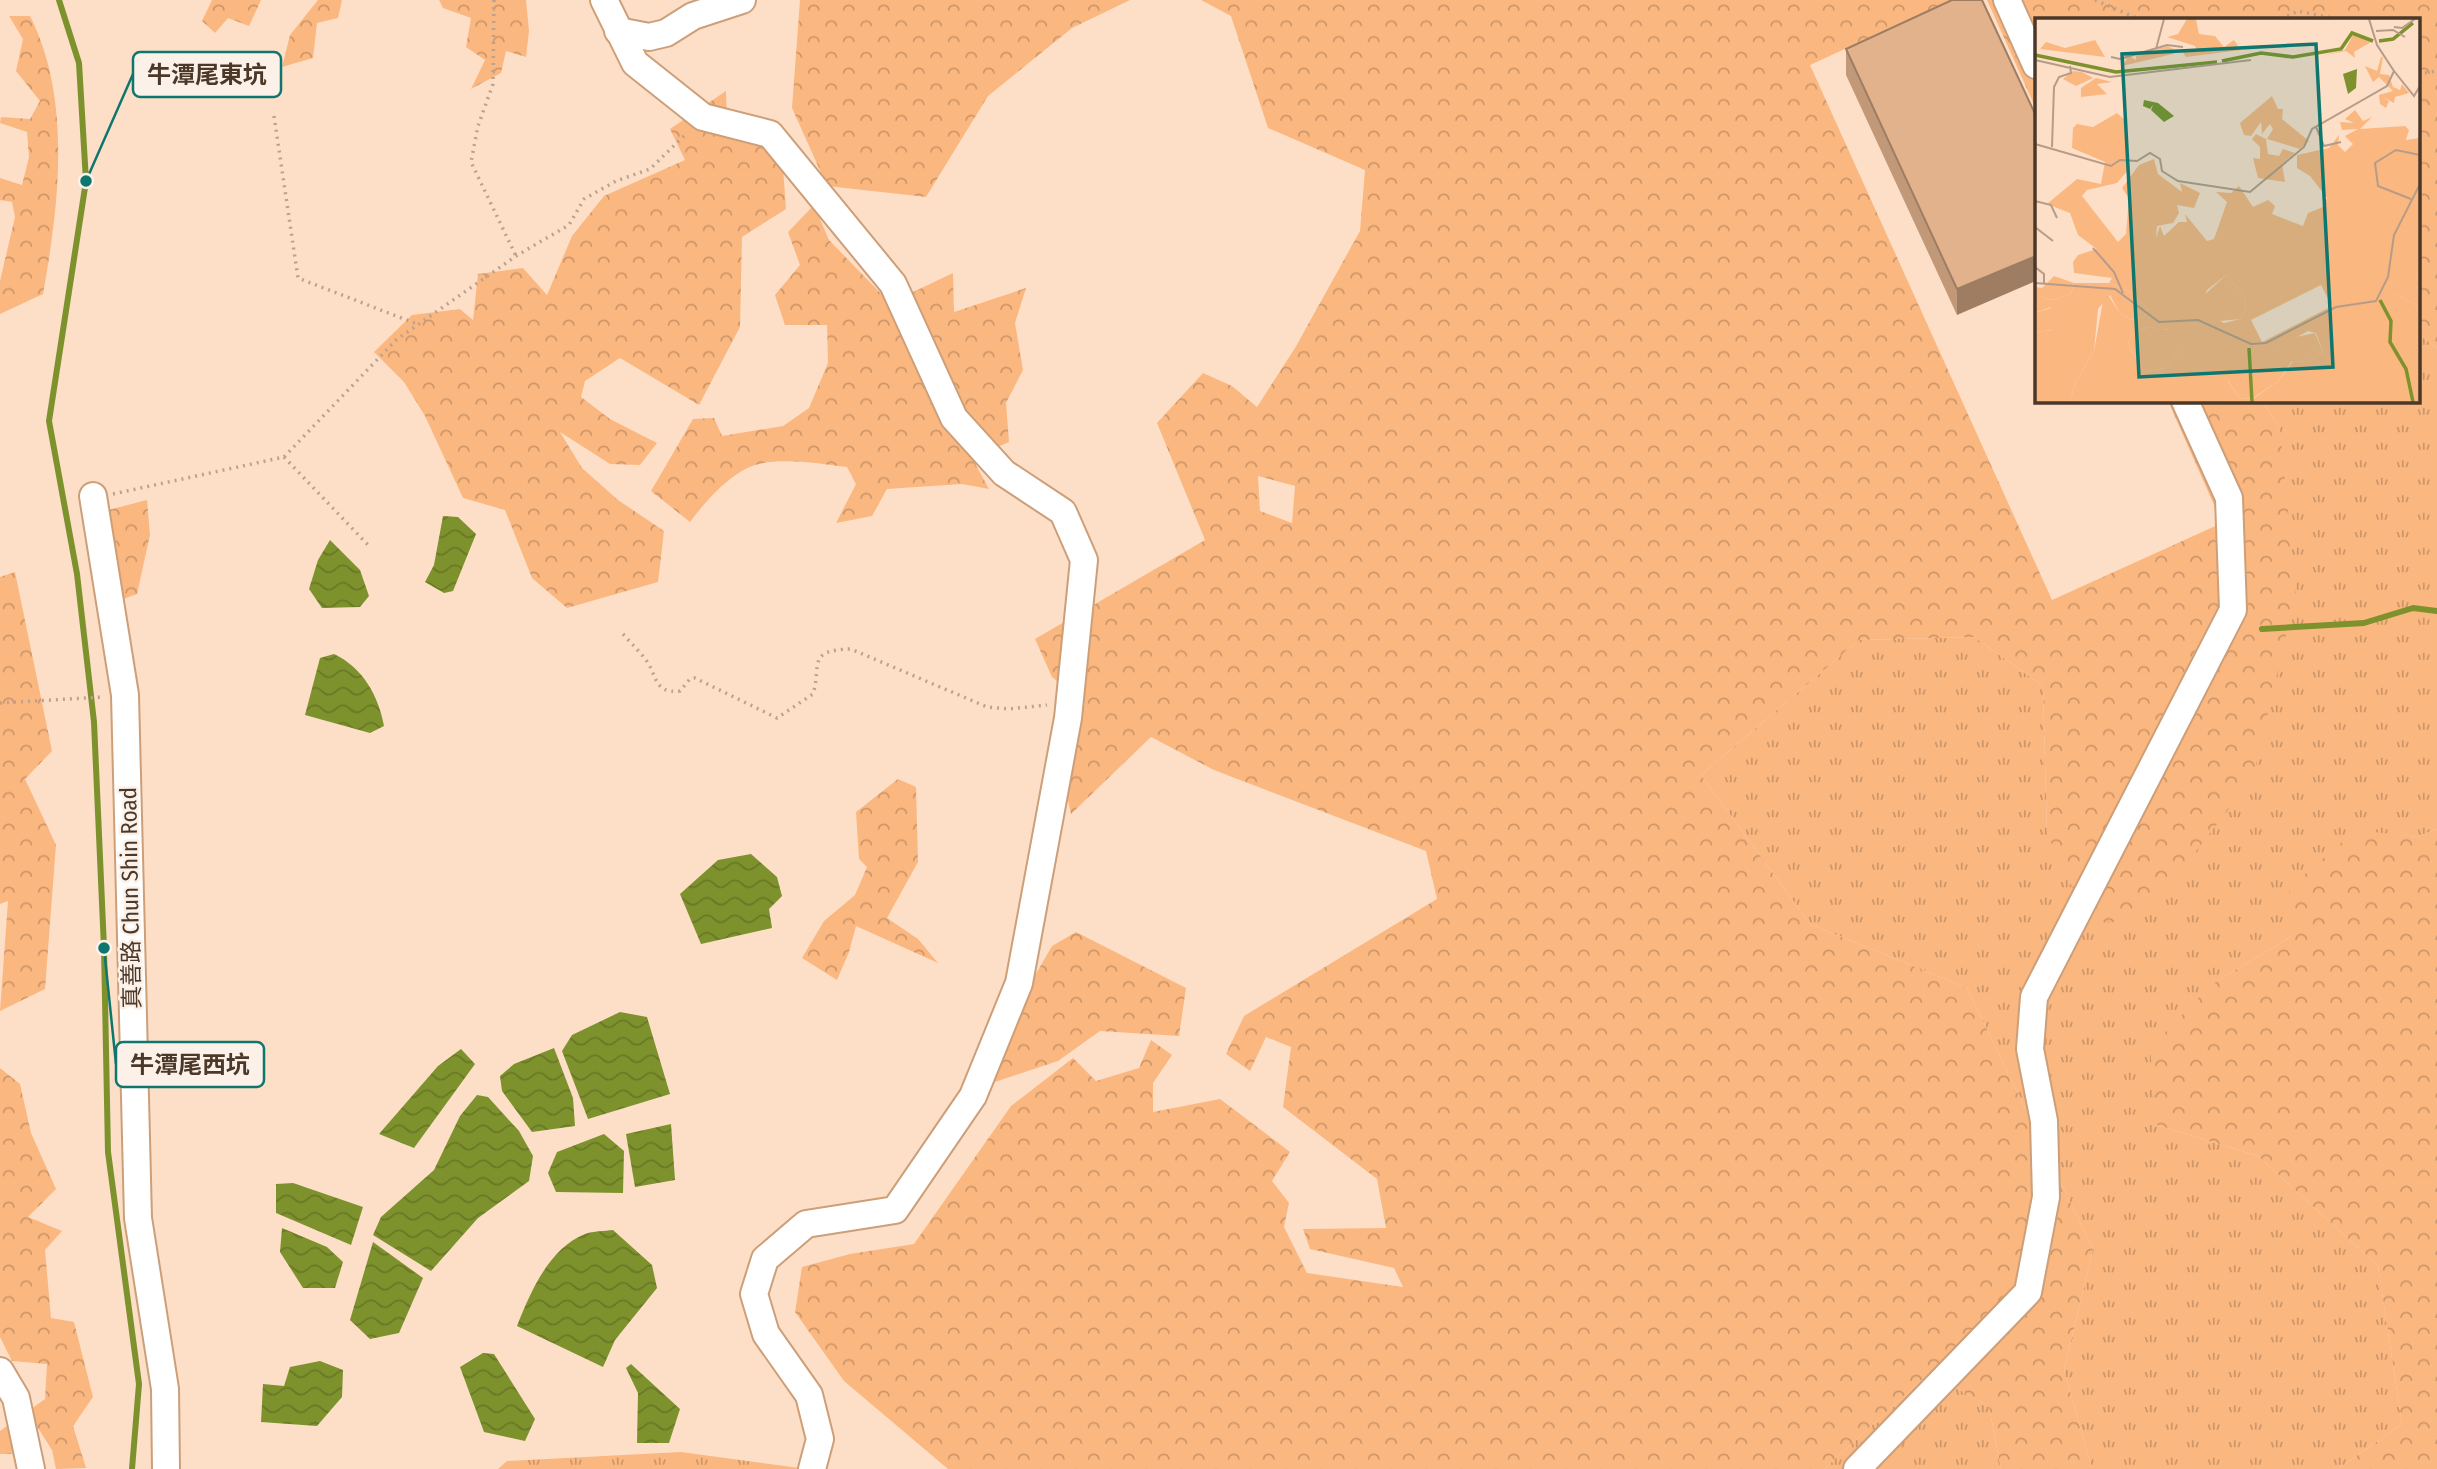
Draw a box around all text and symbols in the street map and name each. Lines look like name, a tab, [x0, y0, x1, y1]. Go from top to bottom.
inset map	[2035, 18, 2420, 402]
callout: 牛潭尾東坑	[133, 52, 281, 97]
text: 牛潭尾東坑	[147, 61, 267, 89]
street label: 真善路 Chun Shin Road	[114, 787, 146, 1009]
callout: 牛潭尾西坑	[116, 1042, 264, 1087]
text: 牛潭尾西坑	[130, 1051, 250, 1079]

